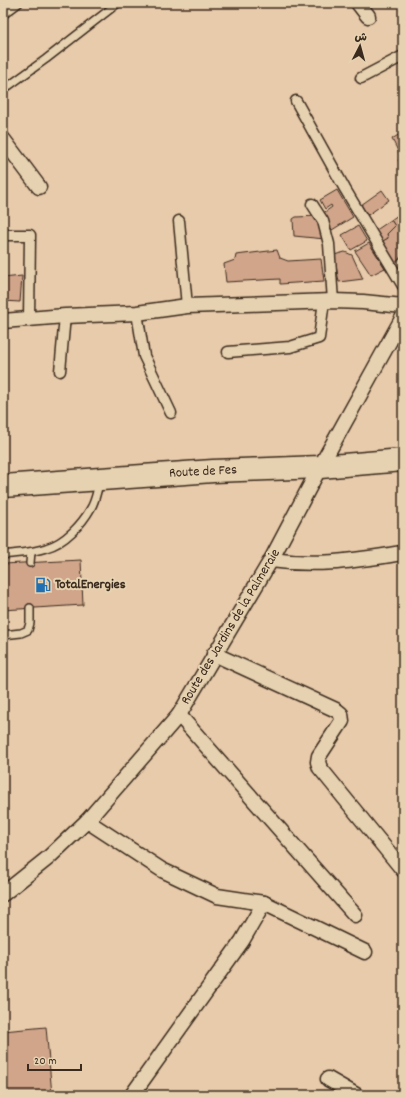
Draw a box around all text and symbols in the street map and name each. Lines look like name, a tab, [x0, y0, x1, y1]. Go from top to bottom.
north arrow	[340, 26, 380, 66]
text: ش	[354, 29, 368, 47]
street label: Route de Fes	[169, 460, 237, 484]
street label: Route des Jardins de la Palmeraie	[176, 545, 286, 709]
place label: TotalEnergies	[55, 575, 126, 595]
fuel station icon: TotalEnergies	[34, 576, 52, 594]
scale bar	[28, 1046, 81, 1072]
text: 20 m	[34, 1053, 57, 1070]

